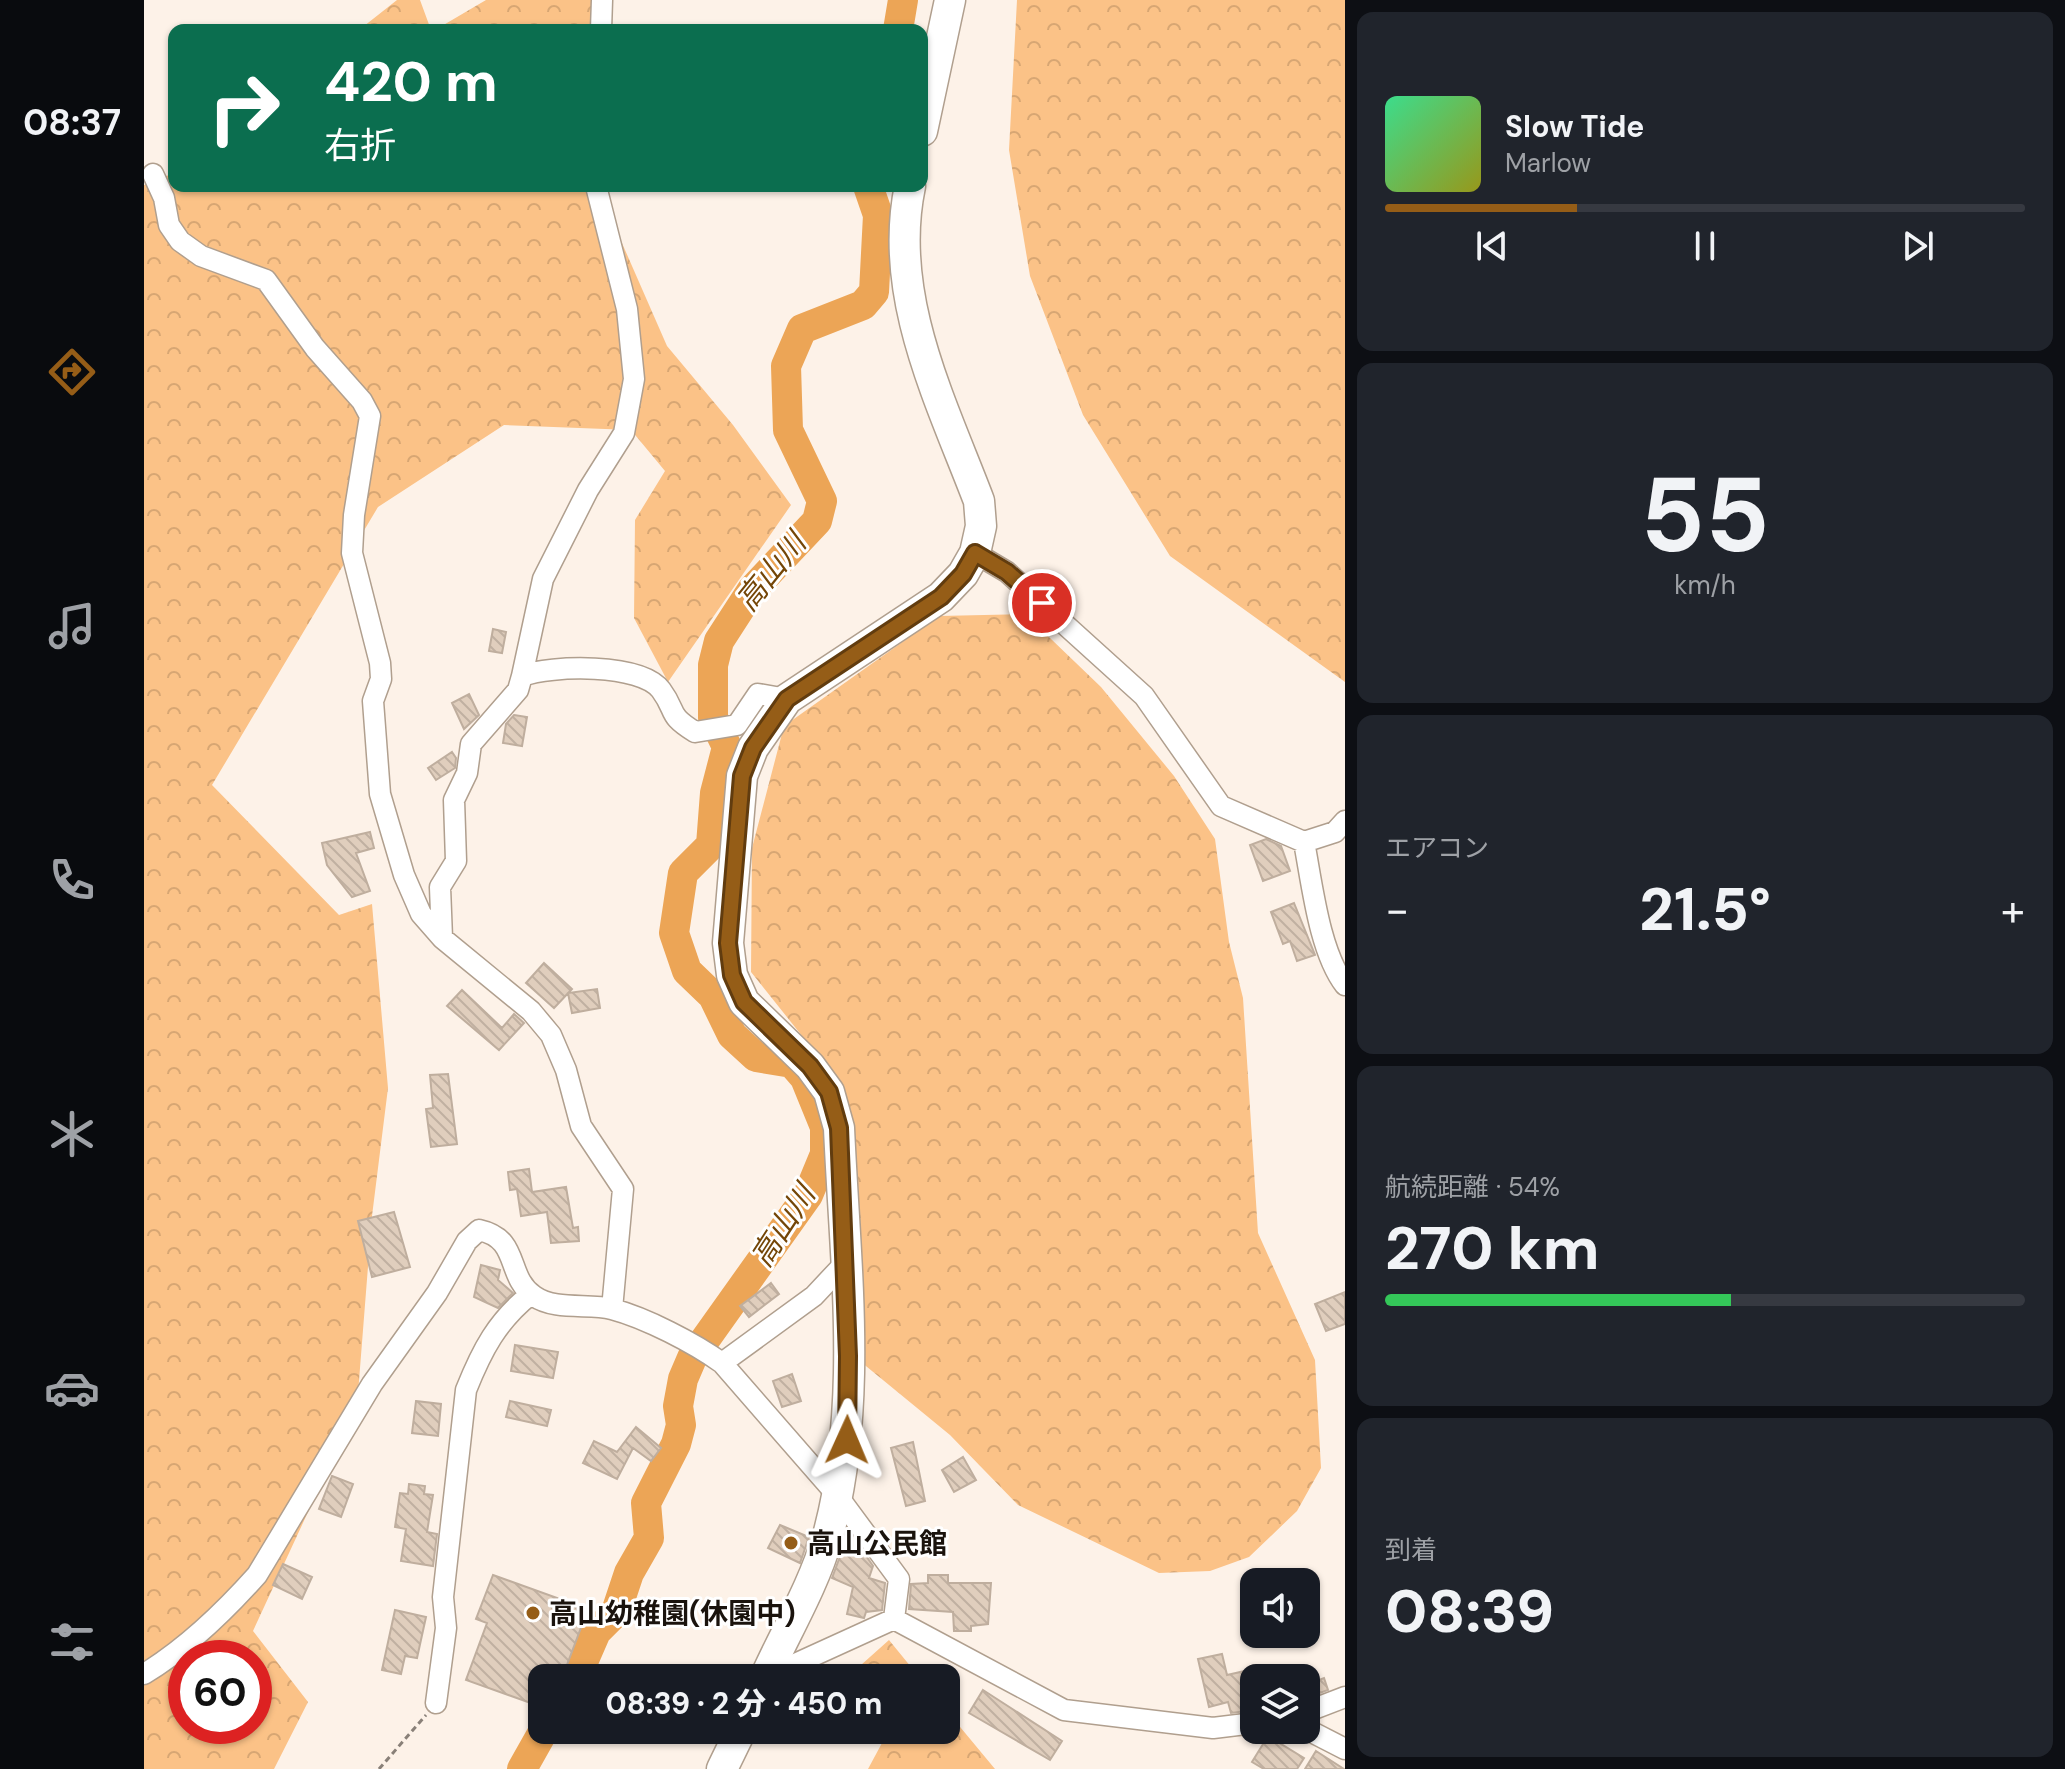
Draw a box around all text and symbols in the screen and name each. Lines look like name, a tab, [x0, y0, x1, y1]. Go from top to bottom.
text: 420 m	[324, 45, 498, 118]
icon: right	[192, 56, 296, 160]
text: 08:37	[23, 99, 121, 146]
text: Slow Tide	[1505, 107, 1644, 146]
text: 右折	[324, 122, 396, 169]
text: Marlow	[1505, 146, 1591, 180]
icon: previous	[1470, 224, 1514, 268]
icon: pause	[1683, 224, 1727, 268]
icon: next	[1896, 224, 1940, 268]
icon: directions	[44, 344, 100, 400]
text: 55	[1640, 448, 1770, 583]
water label: 高山川	[727, 522, 816, 619]
text: km/h	[1674, 568, 1736, 602]
pin	[1008, 569, 1076, 637]
icon: arrive	[1020, 581, 1064, 625]
icon: music	[44, 598, 100, 654]
text: エアコン	[1385, 831, 1489, 865]
icon: phone	[44, 852, 100, 908]
text: 21.5°	[1639, 870, 1771, 949]
text: −	[1385, 881, 1409, 939]
text: +	[2001, 881, 2025, 939]
icon: climate	[44, 1106, 100, 1162]
text: 航続距離 · 54%	[1385, 1170, 1560, 1204]
water label: 高山川	[742, 1175, 825, 1274]
text: 270 km	[1385, 1209, 1599, 1288]
icon: car	[44, 1360, 100, 1416]
position arrow	[805, 1398, 889, 1482]
place label: 高山公民館	[807, 1525, 947, 1562]
text: 到着	[1385, 1533, 1437, 1567]
marker: 高山公民館	[782, 1534, 800, 1552]
map controls	[1240, 1568, 1320, 1744]
button: sound	[1240, 1568, 1320, 1648]
text: 08:39	[1385, 1572, 1554, 1651]
place label: 高山幼稚園(休園中)	[549, 1595, 796, 1632]
marker: 高山幼稚園(休園中)	[524, 1604, 542, 1622]
icon: filters	[44, 1614, 100, 1670]
speed limit sign: 60	[168, 1640, 272, 1744]
button: layers	[1240, 1664, 1320, 1744]
text: 08:39 · 2 分 · 450 m	[606, 1684, 882, 1723]

